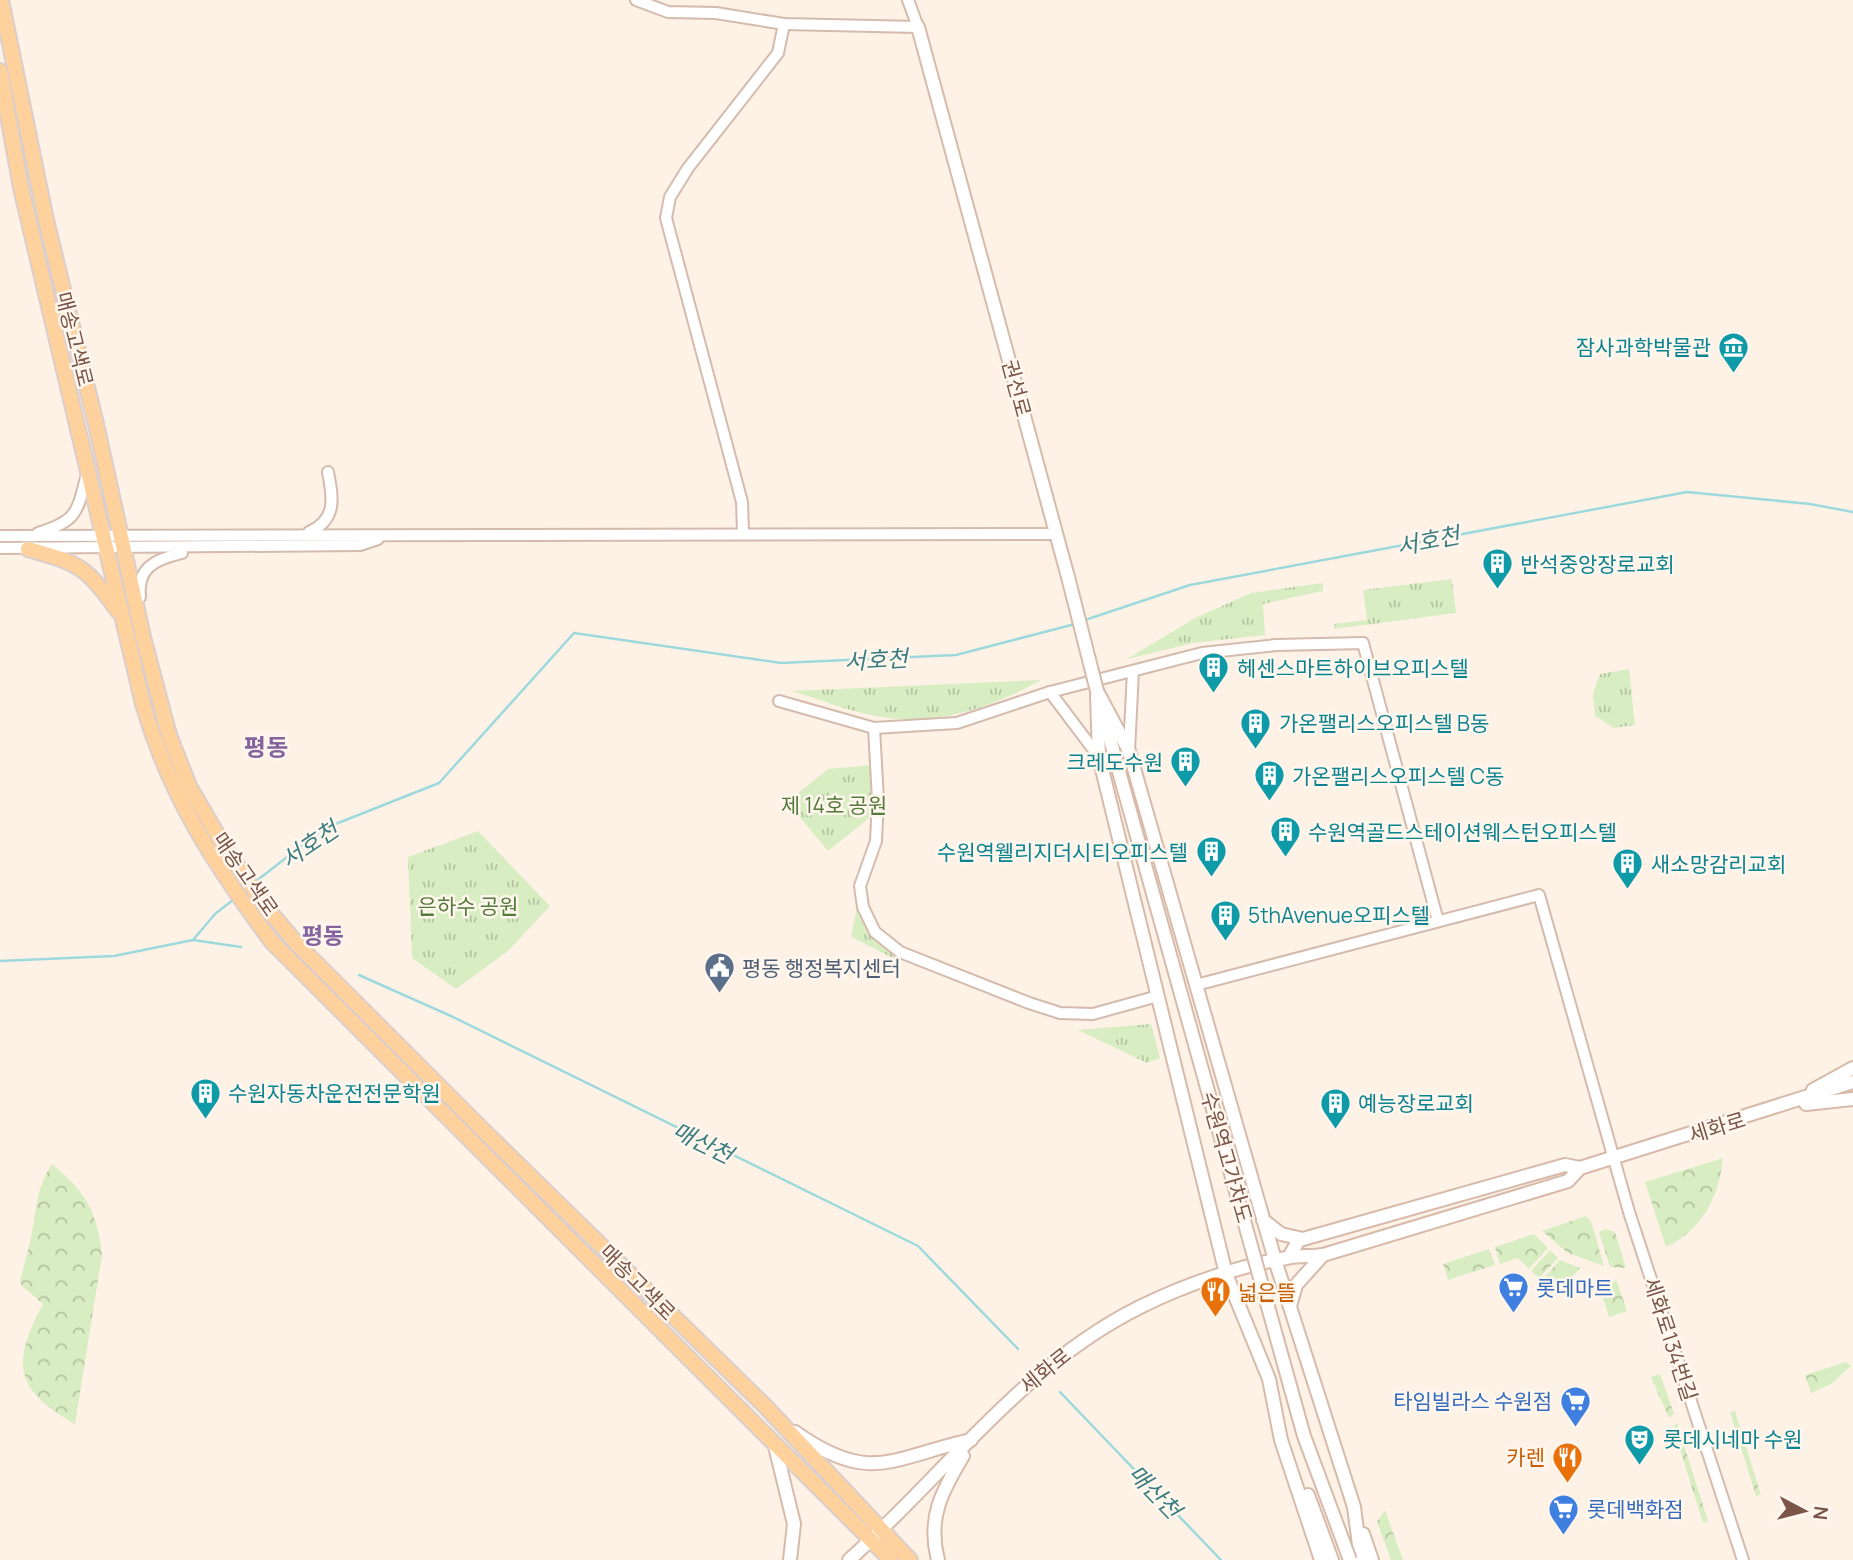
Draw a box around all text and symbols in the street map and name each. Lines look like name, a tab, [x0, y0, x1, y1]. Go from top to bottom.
street label: 매송고색로	[50, 289, 100, 389]
museum icon: 잠사과학박물관	[1717, 330, 1751, 374]
place label: 잠사과학박물관	[1576, 333, 1711, 361]
street label: 권선로	[996, 356, 1038, 420]
water label: 서호천	[1394, 518, 1465, 562]
building icon: 반석중앙장로교회	[1480, 547, 1514, 591]
place label: 반석중앙장로교회	[1520, 550, 1675, 578]
water label: 서호천	[843, 641, 911, 677]
building icon: 헤센스마트하이브오피스텔	[1197, 651, 1231, 695]
place label: 헤센스마트하이브오피스텔	[1237, 654, 1469, 682]
building icon: 가온팰리스오피스텔 B동	[1239, 706, 1273, 750]
place label: 가온팰리스오피스텔 B동	[1279, 709, 1489, 737]
district label: 평동	[244, 730, 288, 763]
building icon: 크레도수원	[1169, 745, 1203, 789]
place label: 크레도수원	[1066, 748, 1163, 776]
building icon: 가온팰리스오피스텔 C동	[1252, 759, 1286, 803]
place label: 가온팰리스오피스텔 C동	[1292, 762, 1504, 790]
park label: 제 14호 공원	[781, 791, 887, 819]
water label: 서호천	[274, 811, 347, 875]
building icon: 수원역골드스테이션웨스턴오피스텔	[1268, 815, 1302, 859]
place label: 수원역골드스테이션웨스턴오피스텔	[1308, 818, 1617, 846]
street label: 매송고색로	[207, 826, 285, 922]
building icon: 수원역웰리지더시티오피스텔	[1194, 835, 1228, 879]
place label: 수원역웰리지더시티오피스텔	[937, 838, 1188, 866]
building icon: 새소망감리교회	[1611, 847, 1645, 891]
place label: 새소망감리교회	[1651, 850, 1786, 878]
park label: 은하수 공원	[418, 892, 518, 920]
building icon: 5thAvenue오피스텔	[1208, 898, 1242, 942]
place label: 5thAvenue오피스텔	[1248, 901, 1430, 929]
district label: 평동	[302, 919, 344, 951]
public building icon: 평동 행정복지센터	[702, 951, 736, 995]
place label: 평동 행정복지센터	[742, 954, 901, 982]
building icon: 수원자동차운전전문학원	[188, 1076, 222, 1120]
place label: 수원자동차운전전문학원	[228, 1079, 441, 1107]
building icon: 예능장로교회	[1318, 1086, 1352, 1130]
street label: 수원역고가차도	[1195, 1088, 1259, 1226]
place label: 예능장로교회	[1358, 1089, 1474, 1117]
street label: 세화로	[1685, 1105, 1749, 1149]
water label: 매산천	[667, 1114, 741, 1172]
street label: 매송고색로	[594, 1238, 682, 1326]
supermarket icon: 롯데마트	[1496, 1271, 1530, 1315]
street label: 세화로134번길	[1638, 1273, 1704, 1405]
place label: 롯데마트	[1536, 1274, 1613, 1302]
restaurant icon: 넓은뜰	[1198, 1275, 1232, 1319]
place label: 넓은뜰	[1238, 1278, 1296, 1306]
street label: 세화로	[1014, 1341, 1076, 1399]
supermarket icon: 타임빌라스 수원점	[1558, 1384, 1592, 1428]
place label: 타임빌라스 수원점	[1393, 1387, 1552, 1415]
theatre icon: 롯데시네마 수원	[1623, 1422, 1657, 1466]
place label: 롯데시네마 수원	[1663, 1425, 1802, 1453]
restaurant icon: 카렌	[1551, 1440, 1585, 1484]
place label: 카렌	[1506, 1443, 1545, 1471]
water label: 매산천	[1121, 1457, 1191, 1527]
north arrow	[1769, 1476, 1839, 1546]
supermarket icon: 롯데백화점	[1547, 1492, 1581, 1536]
place label: 롯데백화점	[1587, 1495, 1684, 1523]
text: N	[1807, 1505, 1835, 1521]

